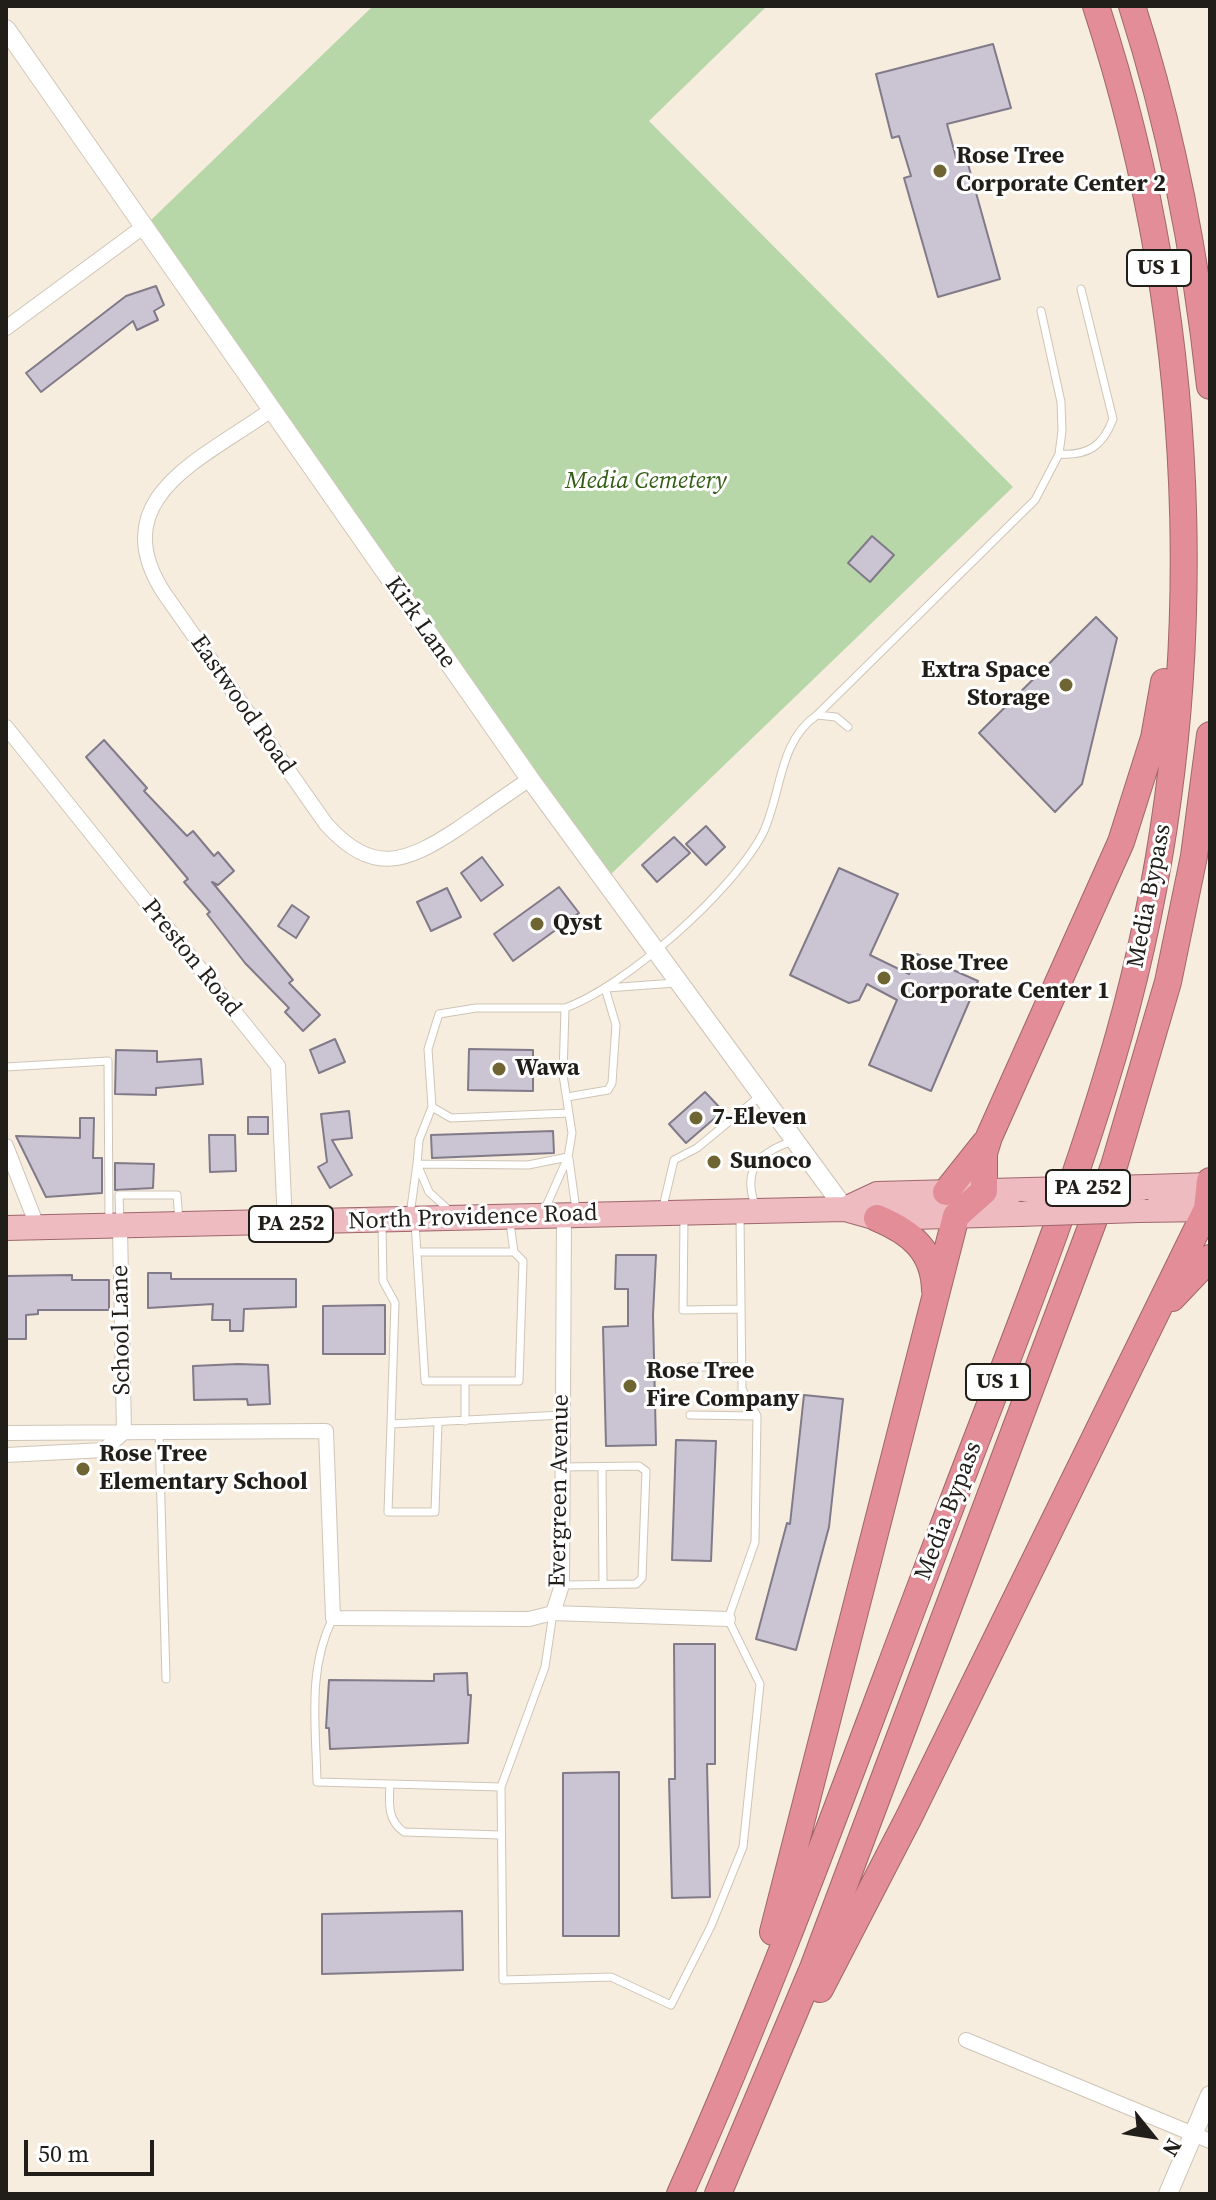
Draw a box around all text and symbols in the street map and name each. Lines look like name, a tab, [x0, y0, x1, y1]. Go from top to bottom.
place label: Rose Tree Corporate Center 2	[956, 143, 1166, 199]
marker: Rose Tree Corporate Center 2	[931, 162, 949, 180]
road number: US 1	[1127, 250, 1191, 286]
park label: Media Cemetery	[565, 468, 727, 496]
street label: Kirk Lane	[378, 572, 462, 674]
street label: Eastwood Road	[183, 630, 301, 780]
place label: Extra Space Storage	[921, 657, 1050, 713]
marker: Extra Space Storage	[1057, 676, 1075, 694]
street label: Media Bypass	[1122, 822, 1178, 970]
street label: Preston Road	[135, 894, 247, 1022]
place label: Qyst	[553, 910, 602, 938]
marker: Qyst	[528, 915, 546, 933]
place label: Rose Tree Corporate Center 1	[900, 950, 1110, 1006]
marker: Rose Tree Corporate Center 1	[875, 969, 893, 987]
place label: Wawa	[515, 1055, 580, 1083]
marker: Wawa	[490, 1060, 508, 1078]
place label: 7-Eleven	[712, 1104, 807, 1132]
marker: 7-Eleven	[687, 1109, 705, 1127]
place label: Sunoco	[730, 1148, 812, 1176]
marker: Sunoco	[705, 1153, 723, 1171]
road number: PA 252	[1046, 1170, 1130, 1206]
street label: North Providence Road	[348, 1199, 598, 1237]
road number: PA 252	[249, 1206, 333, 1242]
street label: School Lane	[106, 1265, 138, 1395]
place label: Rose Tree Fire Company	[646, 1358, 799, 1414]
road number: US 1	[966, 1364, 1030, 1400]
marker: Rose Tree Fire Company	[621, 1377, 639, 1395]
street label: Evergreen Avenue	[544, 1394, 576, 1588]
street label: Media Bypass	[909, 1438, 989, 1584]
place label: Rose Tree Elementary School	[99, 1441, 308, 1497]
marker: Rose Tree Elementary School	[74, 1460, 92, 1478]
north arrow	[1112, 2096, 1192, 2176]
scale bar	[28, 2124, 158, 2174]
text: N	[1156, 2134, 1190, 2162]
text: 50 m	[38, 2137, 89, 2170]

